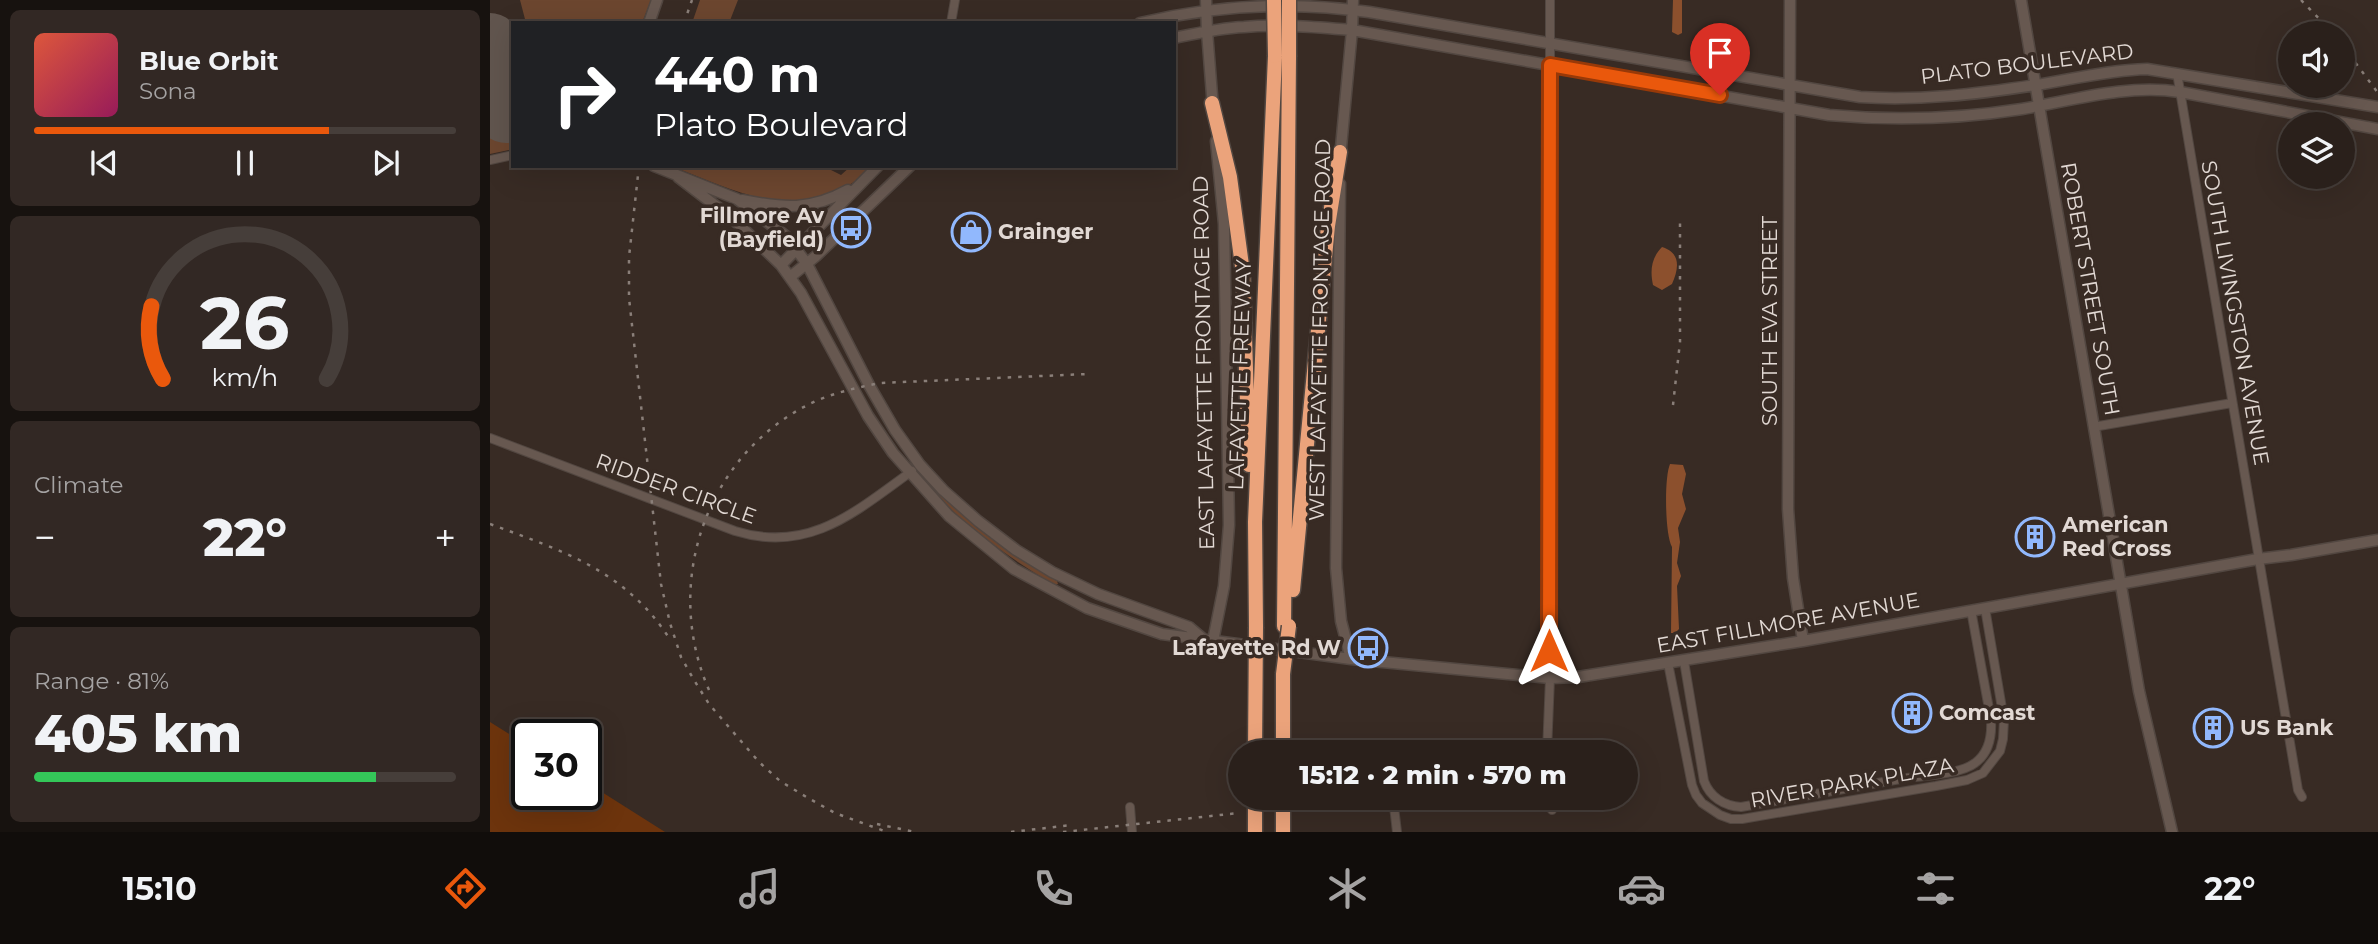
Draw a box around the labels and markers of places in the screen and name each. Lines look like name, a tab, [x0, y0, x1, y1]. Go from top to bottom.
pin	[1690, 23, 1750, 95]
place label: Fillmore Av (Bayfield)	[700, 203, 824, 252]
bus stop icon: Fillmore Av (Bayfield)	[830, 207, 872, 249]
shop icon: Grainger	[950, 211, 992, 253]
place label: Grainger	[998, 219, 1093, 244]
place label: American Red Cross	[2061, 512, 2171, 561]
building icon: American Red Cross	[2014, 516, 2056, 558]
bus stop icon: Lafayette Rd W	[1347, 627, 1389, 669]
place label: Lafayette Rd W	[1172, 635, 1341, 660]
building icon: Comcast	[1891, 692, 1933, 734]
place label: Comcast	[1939, 700, 2035, 725]
building icon: US Bank	[2192, 707, 2234, 749]
place label: US Bank	[2240, 715, 2333, 740]

